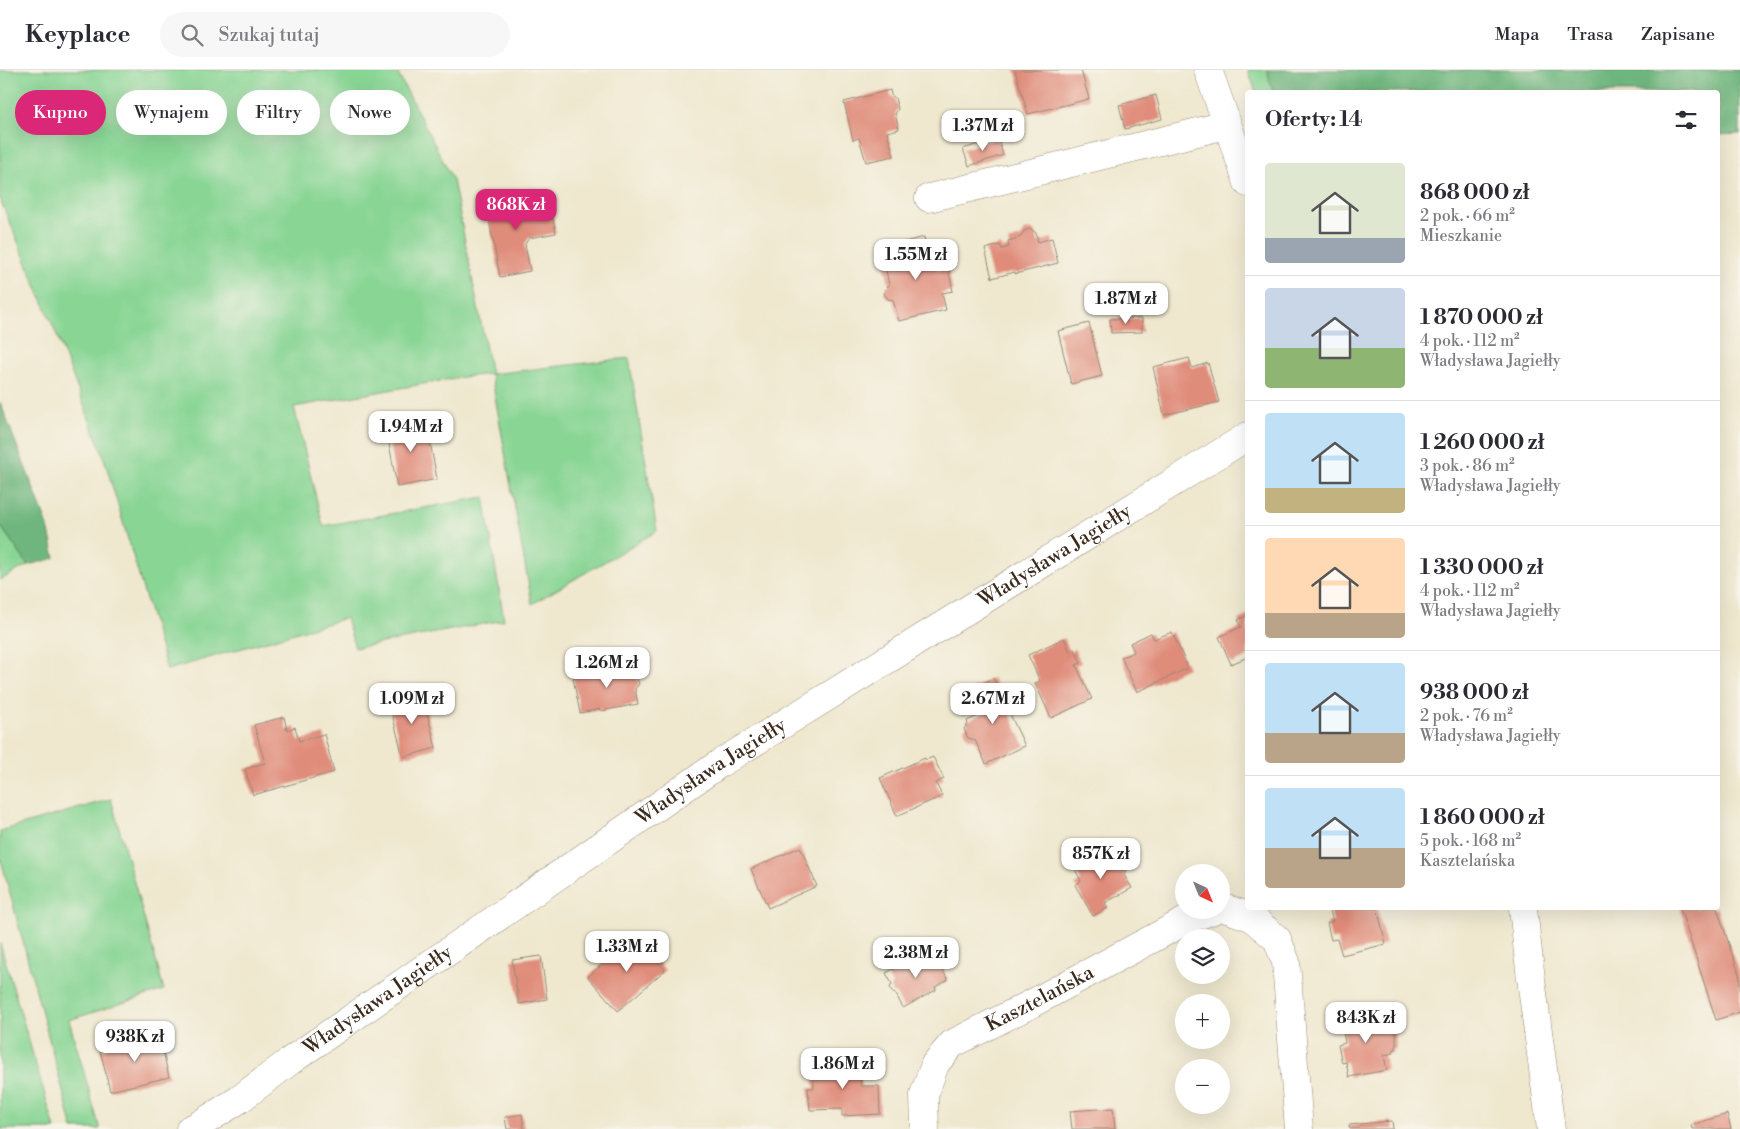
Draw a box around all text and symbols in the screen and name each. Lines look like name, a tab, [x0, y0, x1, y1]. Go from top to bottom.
search box	[160, 12, 510, 57]
text: Keyplace	[25, 20, 130, 50]
icon: search	[178, 21, 206, 49]
text: Szukaj tutaj	[218, 23, 320, 47]
text: Mapa	[1495, 23, 1539, 46]
text: Trasa	[1567, 23, 1613, 46]
text: Zapisane	[1641, 23, 1715, 46]
chip: Kupno	[15, 90, 106, 135]
chip: Wynajem	[116, 90, 227, 135]
chip: Filtry	[237, 90, 320, 135]
chip: Nowe	[330, 90, 410, 135]
icon: filters	[1672, 106, 1700, 134]
text: Oferty: 14	[1265, 107, 1363, 133]
pin: 1.37M zł	[931, 109, 1035, 152]
text: 1.37M zł	[952, 116, 1014, 136]
text: 868 000 zł	[1420, 180, 1529, 206]
icon: home	[1305, 183, 1365, 243]
pin: 868K zł	[470, 189, 562, 231]
text: 868K zł	[487, 195, 545, 215]
text: 2 pok. · 66 m²	[1420, 206, 1515, 226]
text: Mieszkanie	[1420, 226, 1502, 246]
pin: 1.55M zł	[864, 238, 968, 281]
text: 1.55M zł	[885, 245, 947, 265]
pin: 1.87M zł	[1074, 282, 1178, 325]
text: 1.87M zł	[1095, 289, 1157, 309]
text: 1 870 000 zł	[1420, 305, 1543, 331]
icon: home	[1305, 308, 1365, 368]
text: 4 pok. · 112 m²	[1420, 331, 1520, 351]
text: Władysława Jagiełły	[1420, 351, 1560, 371]
pin: 1.94M zł	[359, 410, 463, 453]
text: 1.94M zł	[379, 417, 443, 437]
text: 1 260 000 zł	[1420, 430, 1545, 456]
icon: home	[1305, 433, 1365, 493]
text: 3 pok. · 86 m²	[1420, 456, 1515, 476]
text: Władysława Jagiełły	[1420, 476, 1560, 496]
street label: Władysława Jagiełły	[973, 499, 1136, 613]
text: 1 330 000 zł	[1420, 555, 1543, 581]
icon: home	[1305, 558, 1365, 618]
text: 4 pok. · 112 m²	[1420, 581, 1520, 601]
text: Władysława Jagiełły	[1420, 601, 1560, 621]
pin: 1.26M zł	[555, 646, 659, 689]
text: 1.26M zł	[576, 653, 638, 673]
text: 938 000 zł	[1420, 680, 1529, 706]
pin: 1.09M zł	[360, 682, 464, 725]
pin: 2.67M zł	[941, 682, 1045, 725]
icon: home	[1305, 683, 1365, 743]
text: 1.09M zł	[380, 689, 444, 709]
text: 2.67M zł	[961, 689, 1025, 709]
text: 2 pok. · 76 m²	[1420, 706, 1513, 726]
street label: Władysława Jagiełły	[630, 713, 791, 831]
text: Władysława Jagiełły	[1420, 726, 1560, 746]
text: 1 860 000 zł	[1420, 805, 1545, 831]
icon: home	[1305, 808, 1365, 868]
text: 5 pok. · 168 m²	[1420, 831, 1521, 851]
pin: 857K zł	[1055, 838, 1147, 880]
text: 857K zł	[1072, 844, 1130, 864]
text: Kasztelańska	[1420, 851, 1515, 871]
north arrow	[1175, 864, 1230, 919]
map controls	[1175, 864, 1230, 1114]
button: layers	[1175, 929, 1230, 984]
pin: 1.33M zł	[575, 930, 679, 973]
pin: 2.38M zł	[864, 936, 968, 979]
text: 1.33M zł	[596, 937, 658, 957]
street label: Władysława Jagiełły	[298, 940, 457, 1061]
text: 2.38M zł	[884, 943, 948, 963]
street label: Kasztelańska	[982, 959, 1099, 1037]
button: +	[1175, 994, 1230, 1049]
pin: 843K zł	[1320, 1002, 1412, 1044]
text: 843K zł	[1336, 1008, 1396, 1028]
pin: 938K zł	[89, 1020, 181, 1063]
text: 938K zł	[106, 1027, 164, 1047]
pin: 1.86M zł	[791, 1048, 895, 1090]
text: 1.86M zł	[812, 1054, 874, 1074]
button: −	[1175, 1059, 1230, 1114]

